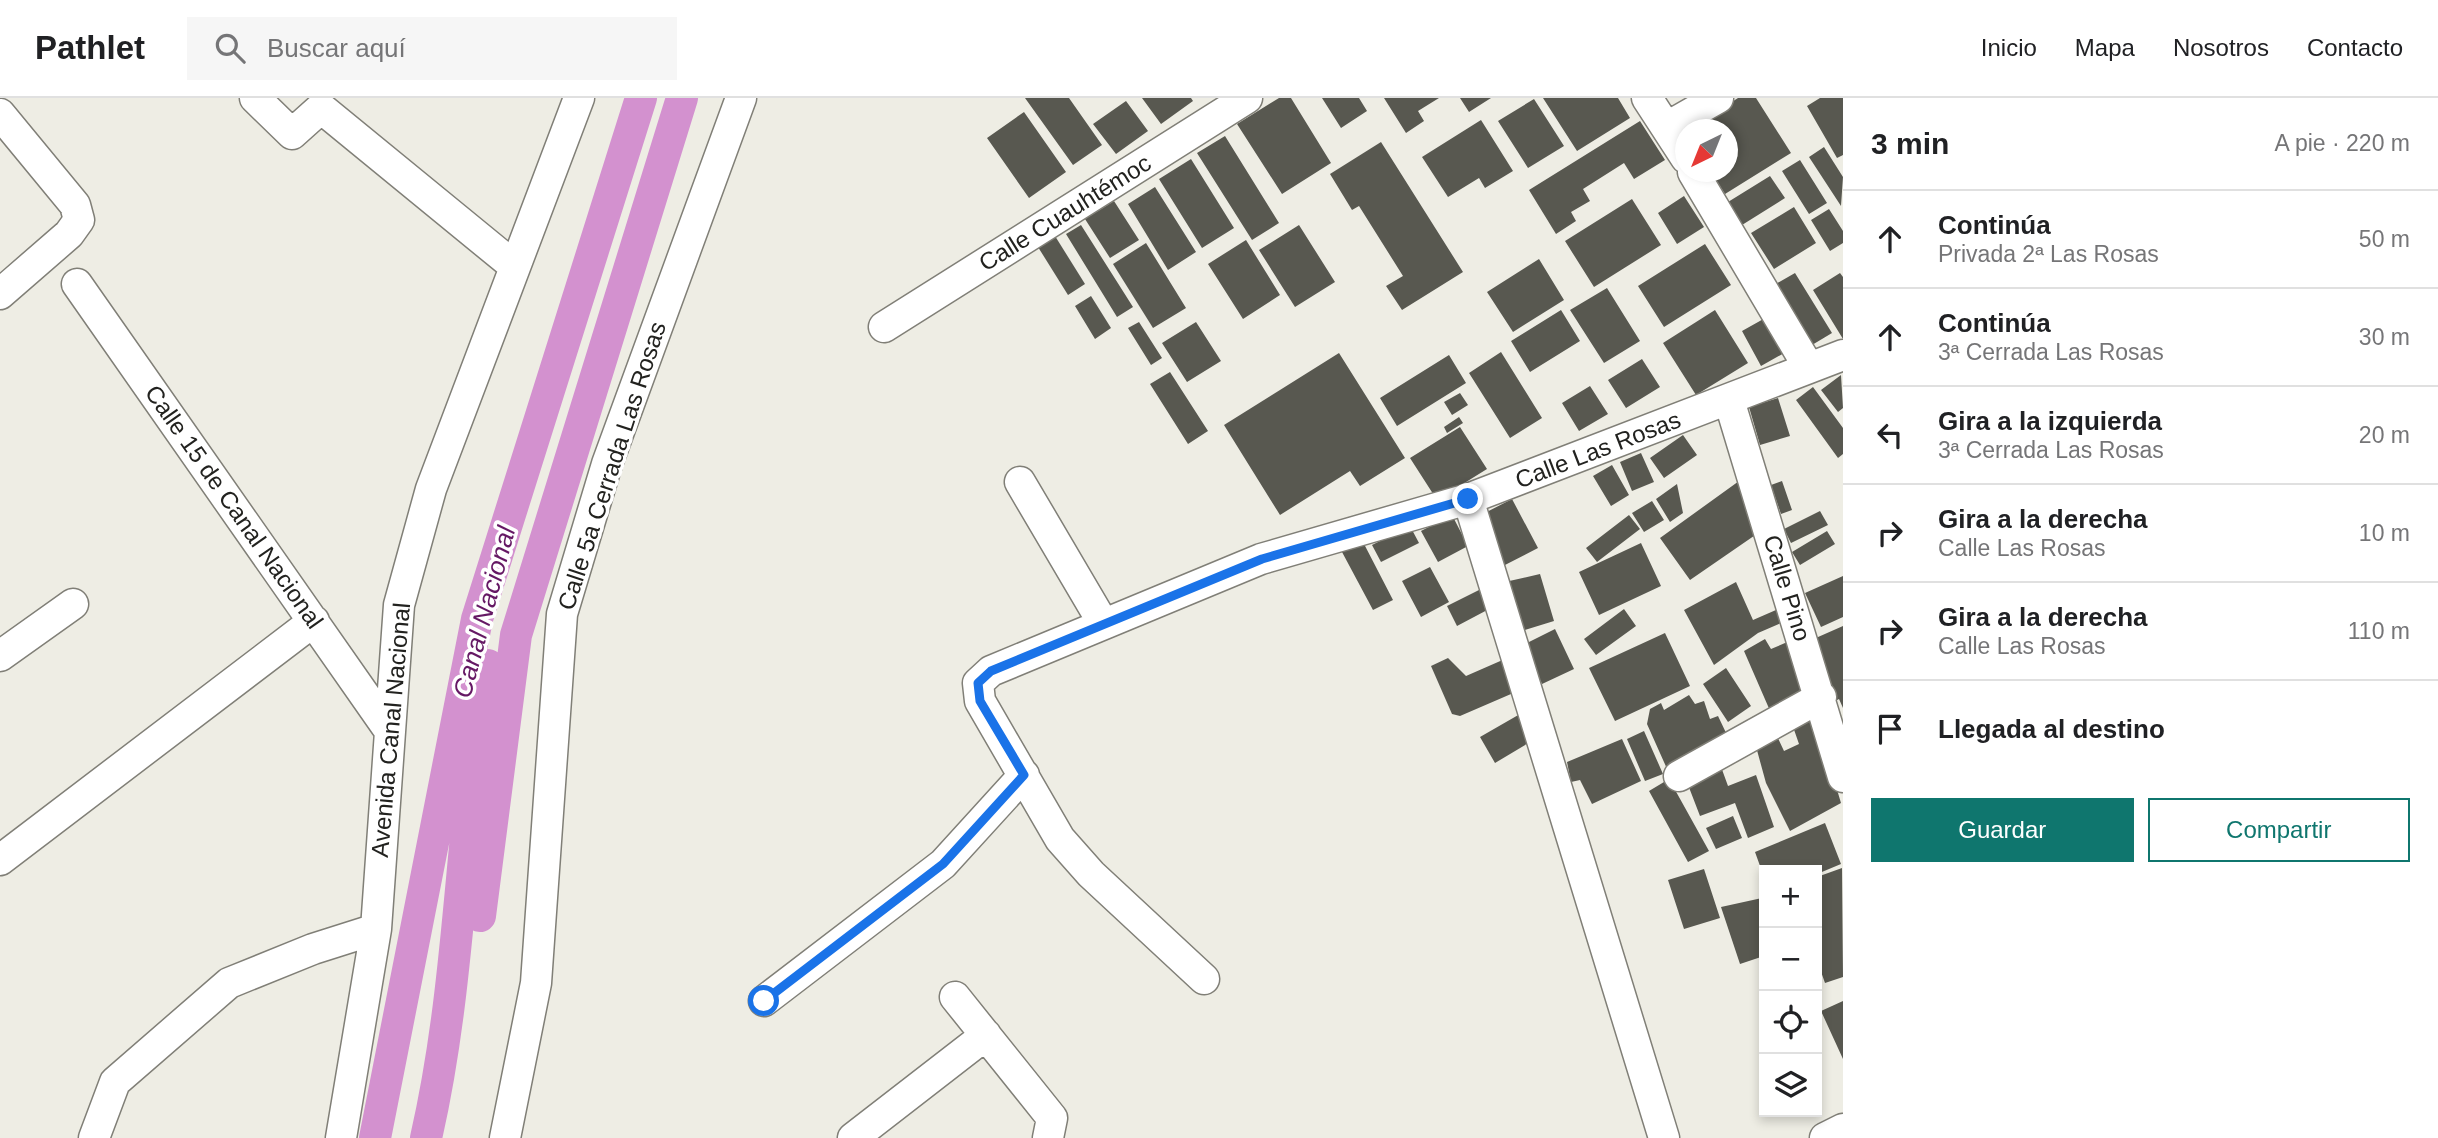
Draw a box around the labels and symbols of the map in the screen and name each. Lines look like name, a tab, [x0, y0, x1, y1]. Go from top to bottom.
north arrow	[1675, 119, 1738, 182]
street label: Calle Cuauhtémoc	[974, 149, 1156, 276]
street label: Calle 5a Cerrada Las Rosas	[552, 318, 671, 613]
street label: Calle 15 de Canal Nacional	[140, 380, 329, 634]
street label: Calle Las Rosas	[1511, 406, 1684, 493]
route end	[1452, 483, 1483, 514]
water label: Canal Nacional	[447, 522, 522, 701]
street label: Calle Pino	[1759, 532, 1816, 644]
street label: Avenida Canal Nacional	[366, 601, 415, 859]
route start	[748, 985, 779, 1016]

